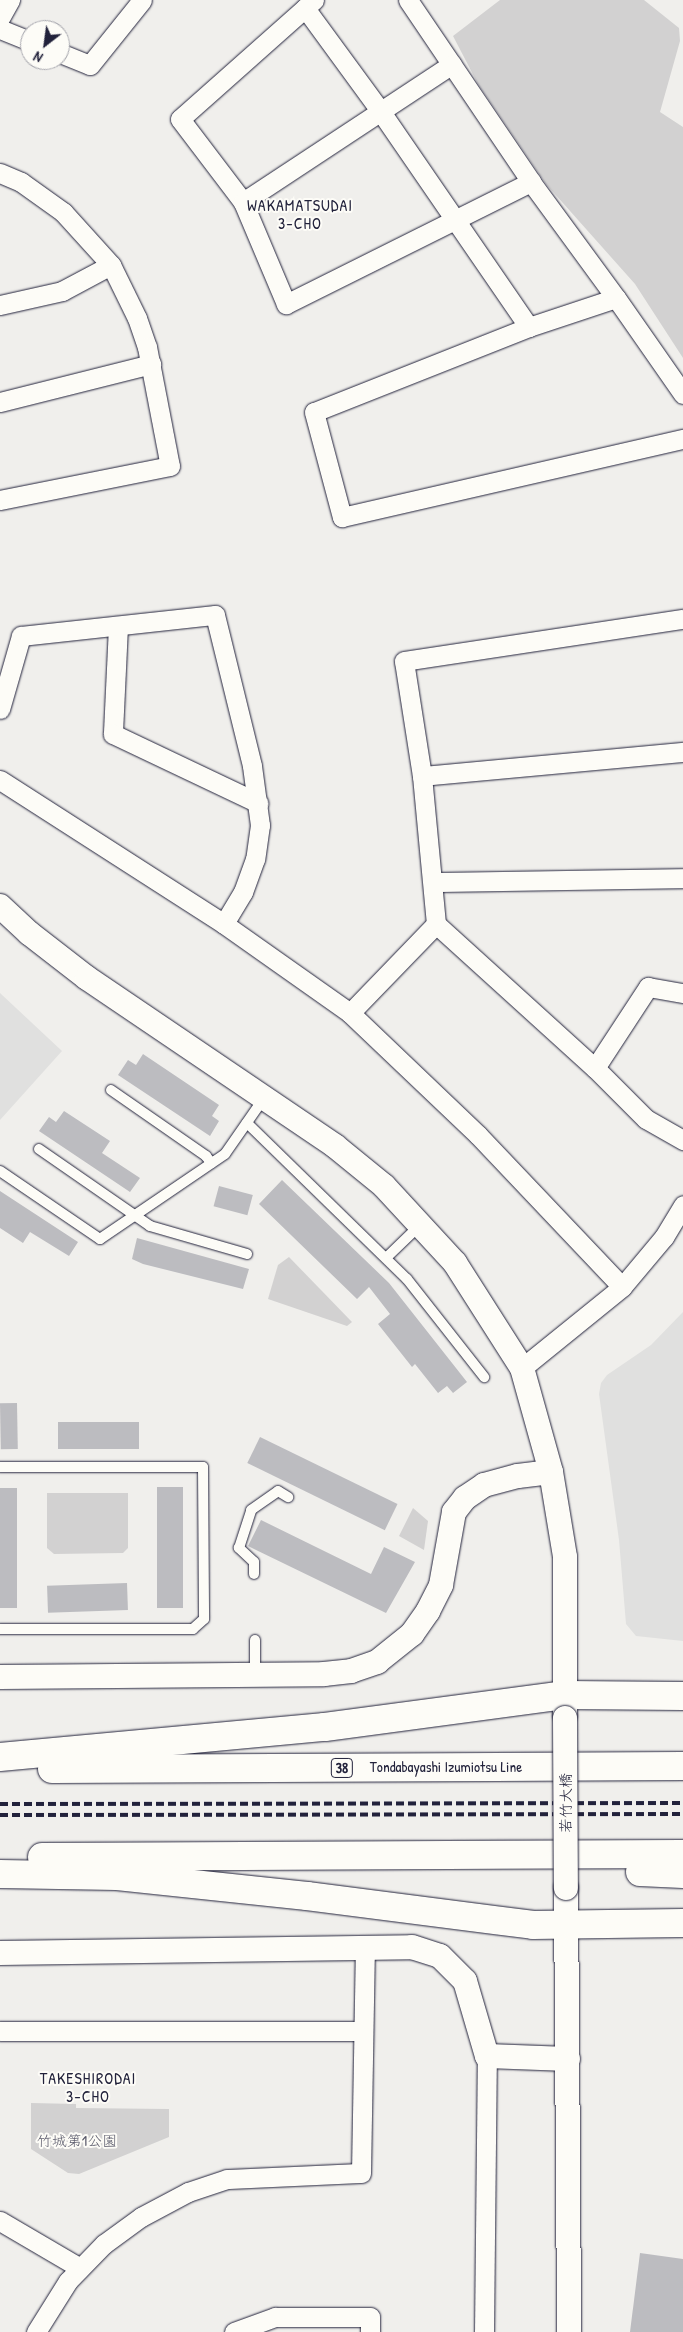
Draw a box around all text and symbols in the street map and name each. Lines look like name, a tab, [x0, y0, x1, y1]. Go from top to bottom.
north arrow	[20, 20, 70, 70]
text: N	[30, 47, 46, 68]
district label: WAKAMATSUDAI 3-CHO	[246, 195, 354, 233]
road number: 38	[331, 1756, 353, 1780]
street label: Tondabayashi Izumiotsu Line	[370, 1758, 522, 1776]
street label: 若竹大橋	[557, 1773, 575, 1833]
district label: TAKESHIRODAI 3-CHO	[38, 2068, 138, 2106]
park label: 竹城第1公園	[37, 2132, 117, 2150]

